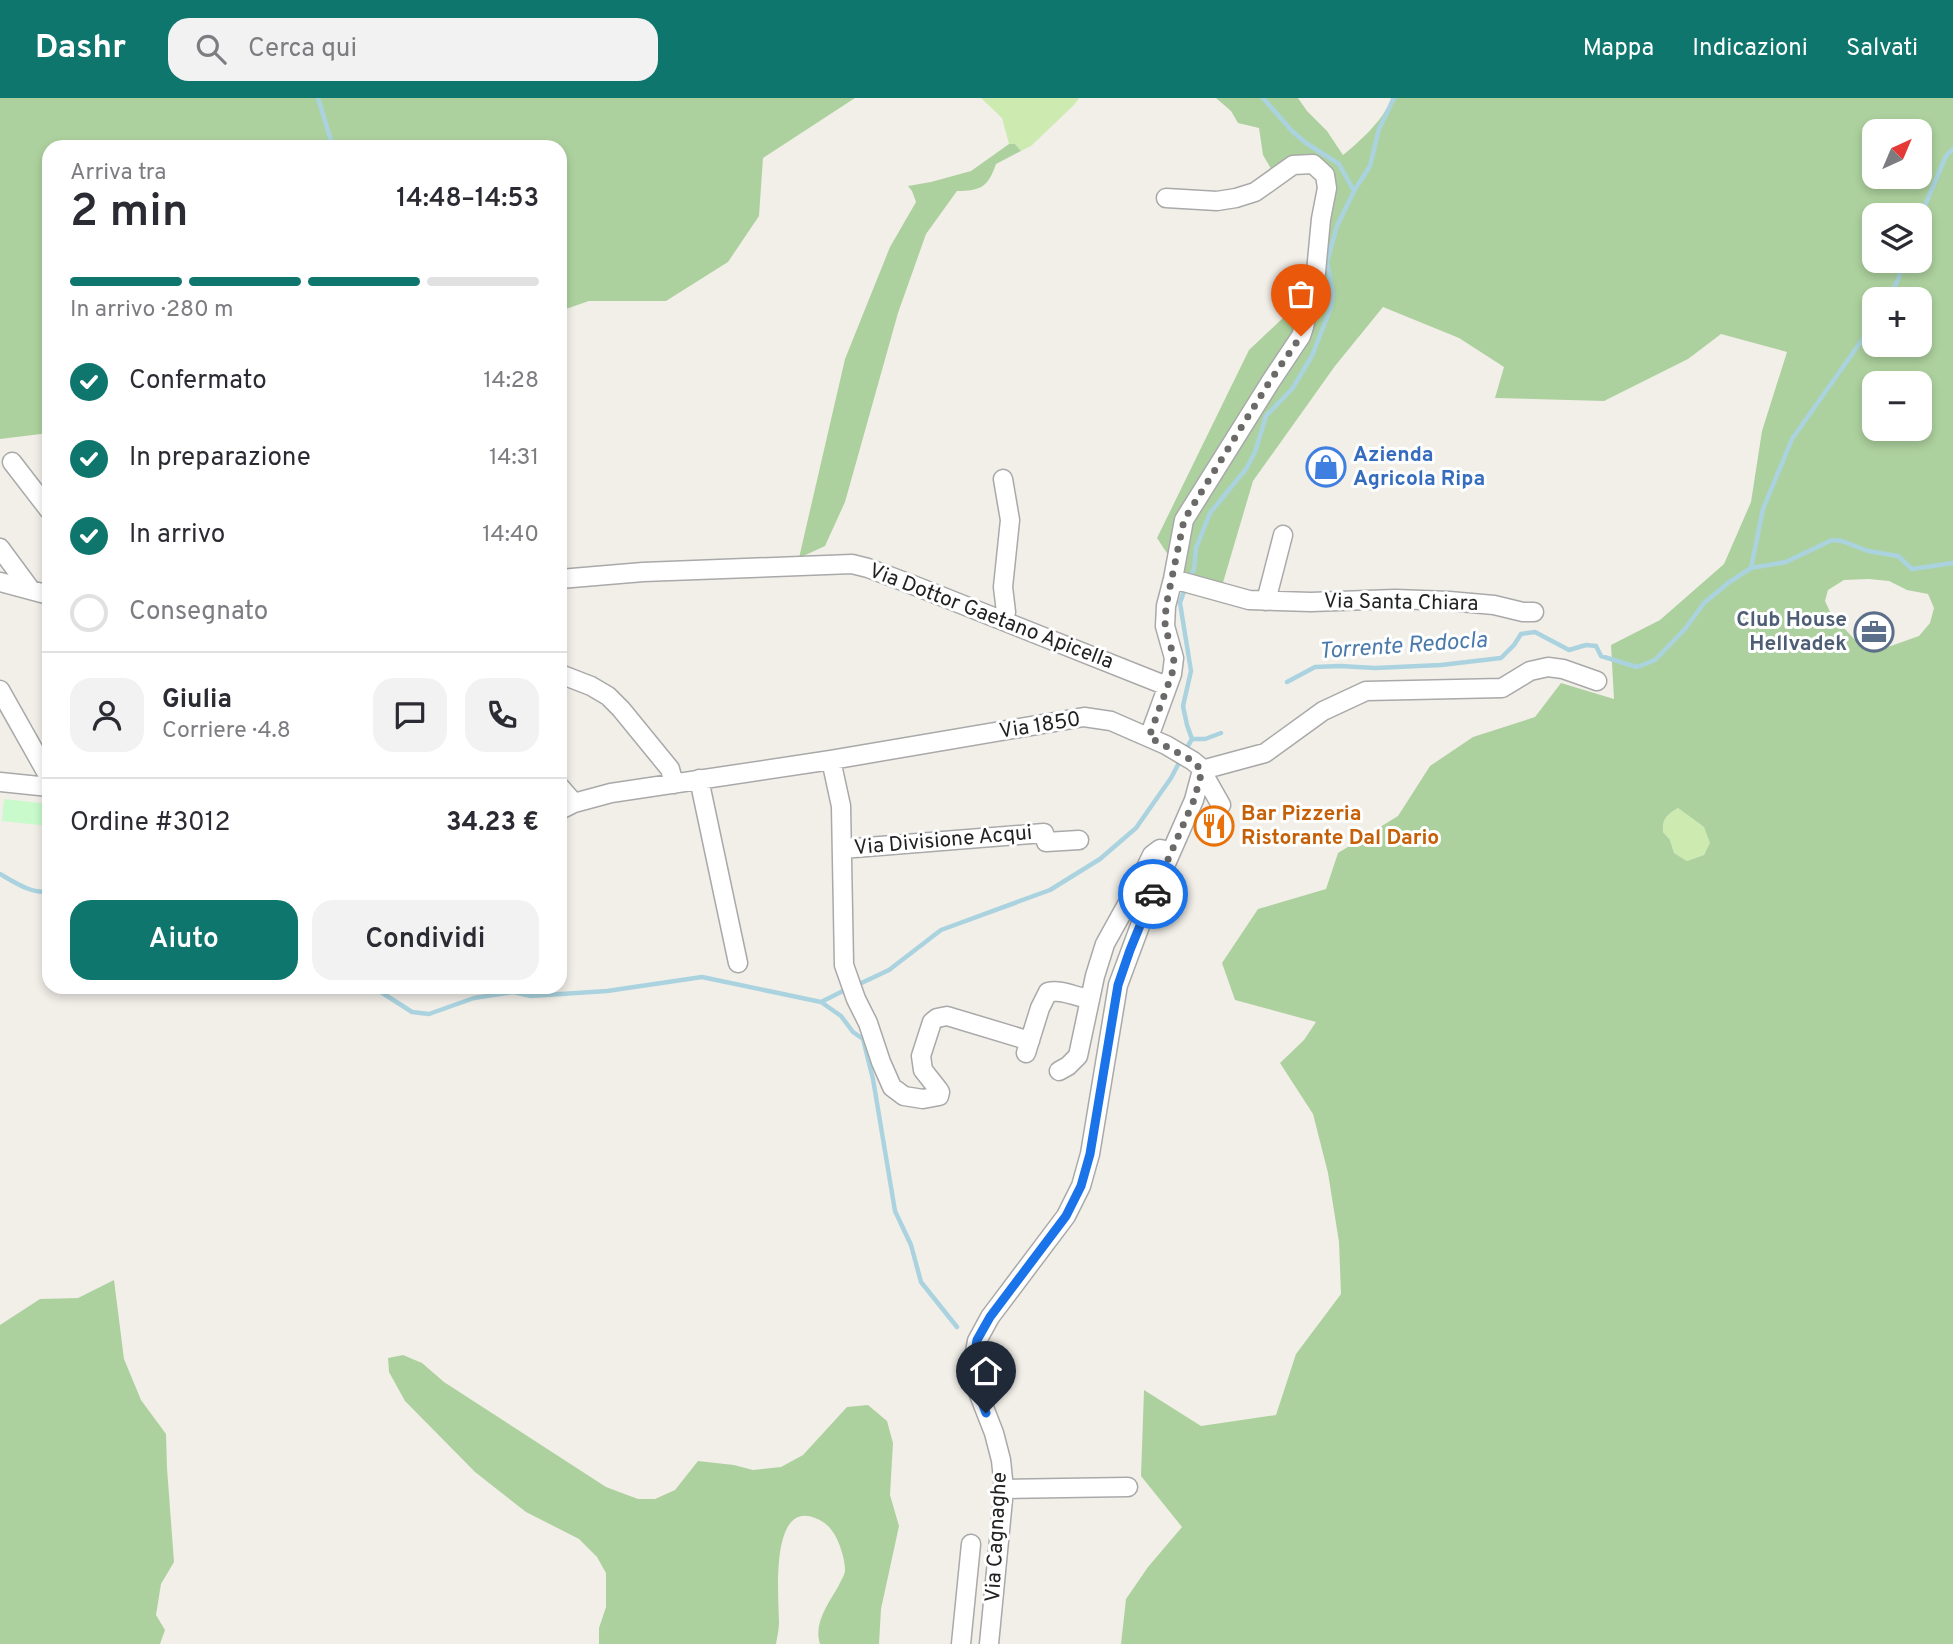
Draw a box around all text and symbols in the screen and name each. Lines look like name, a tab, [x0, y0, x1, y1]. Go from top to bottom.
search box	[168, 18, 658, 81]
text: Dashr	[35, 28, 126, 70]
icon: search	[192, 30, 230, 68]
text: Cerca qui	[248, 33, 357, 66]
text: Mappa	[1583, 34, 1654, 64]
text: Indicazioni	[1692, 34, 1808, 64]
text: Salvati	[1846, 34, 1918, 64]
north arrow	[1862, 119, 1932, 189]
map controls	[1862, 119, 1932, 441]
text: Arriva tra	[70, 159, 166, 188]
text: 14:48–14:53	[396, 183, 539, 216]
text: 2 min	[70, 184, 189, 243]
button: layers	[1862, 203, 1932, 273]
pin	[1271, 264, 1331, 336]
icon: bag	[1282, 275, 1320, 313]
button: +	[1862, 287, 1932, 357]
text: In arrivo · 280 m	[70, 296, 234, 325]
icon: check	[70, 363, 108, 401]
text: Confermato	[129, 365, 267, 398]
text: 14:28	[483, 367, 539, 396]
button: −	[1862, 371, 1932, 441]
icon: check	[70, 440, 108, 478]
text: In preparazione	[129, 442, 311, 475]
place label: Azienda Agricola Ripa	[1353, 442, 1485, 493]
text: 14:31	[489, 444, 539, 473]
shop icon: Azienda Agricola Ripa	[1305, 446, 1347, 488]
icon: check	[70, 517, 108, 555]
text: In arrivo	[129, 519, 225, 552]
text: 14:40	[482, 521, 539, 550]
street label: Via Dottor Gaetano Apicella	[865, 558, 1117, 676]
street label: Via Santa Chiara	[1323, 588, 1479, 618]
text: Consegnato	[129, 596, 268, 629]
place label: Club House Hellvadek	[1736, 607, 1847, 658]
office icon: Club House Hellvadek	[1853, 611, 1895, 653]
water label: Torrente Redocla	[1318, 627, 1488, 667]
button: person	[70, 678, 144, 752]
button: chat	[373, 678, 447, 752]
button: phone	[465, 678, 539, 752]
text: Giulia	[162, 684, 232, 717]
street label: Via 1850	[997, 706, 1083, 746]
text: Corriere · 4.8	[162, 717, 291, 746]
place label: Bar Pizzeria Ristorante Dal Dario	[1241, 801, 1439, 852]
restaurant icon: Bar Pizzeria Ristorante Dal Dario	[1193, 805, 1235, 847]
text: Ordine #3012	[70, 807, 230, 840]
text: 34.23 €	[446, 807, 539, 840]
street label: Via Divisione Acqui	[853, 820, 1033, 862]
courier	[1118, 859, 1188, 929]
icon: car	[1134, 875, 1172, 913]
button: Aiuto	[70, 900, 298, 980]
button: Condividi	[312, 900, 539, 980]
pin	[956, 1341, 1016, 1413]
icon: home	[967, 1352, 1005, 1390]
street label: Via Cagnaghe	[980, 1471, 1014, 1603]

